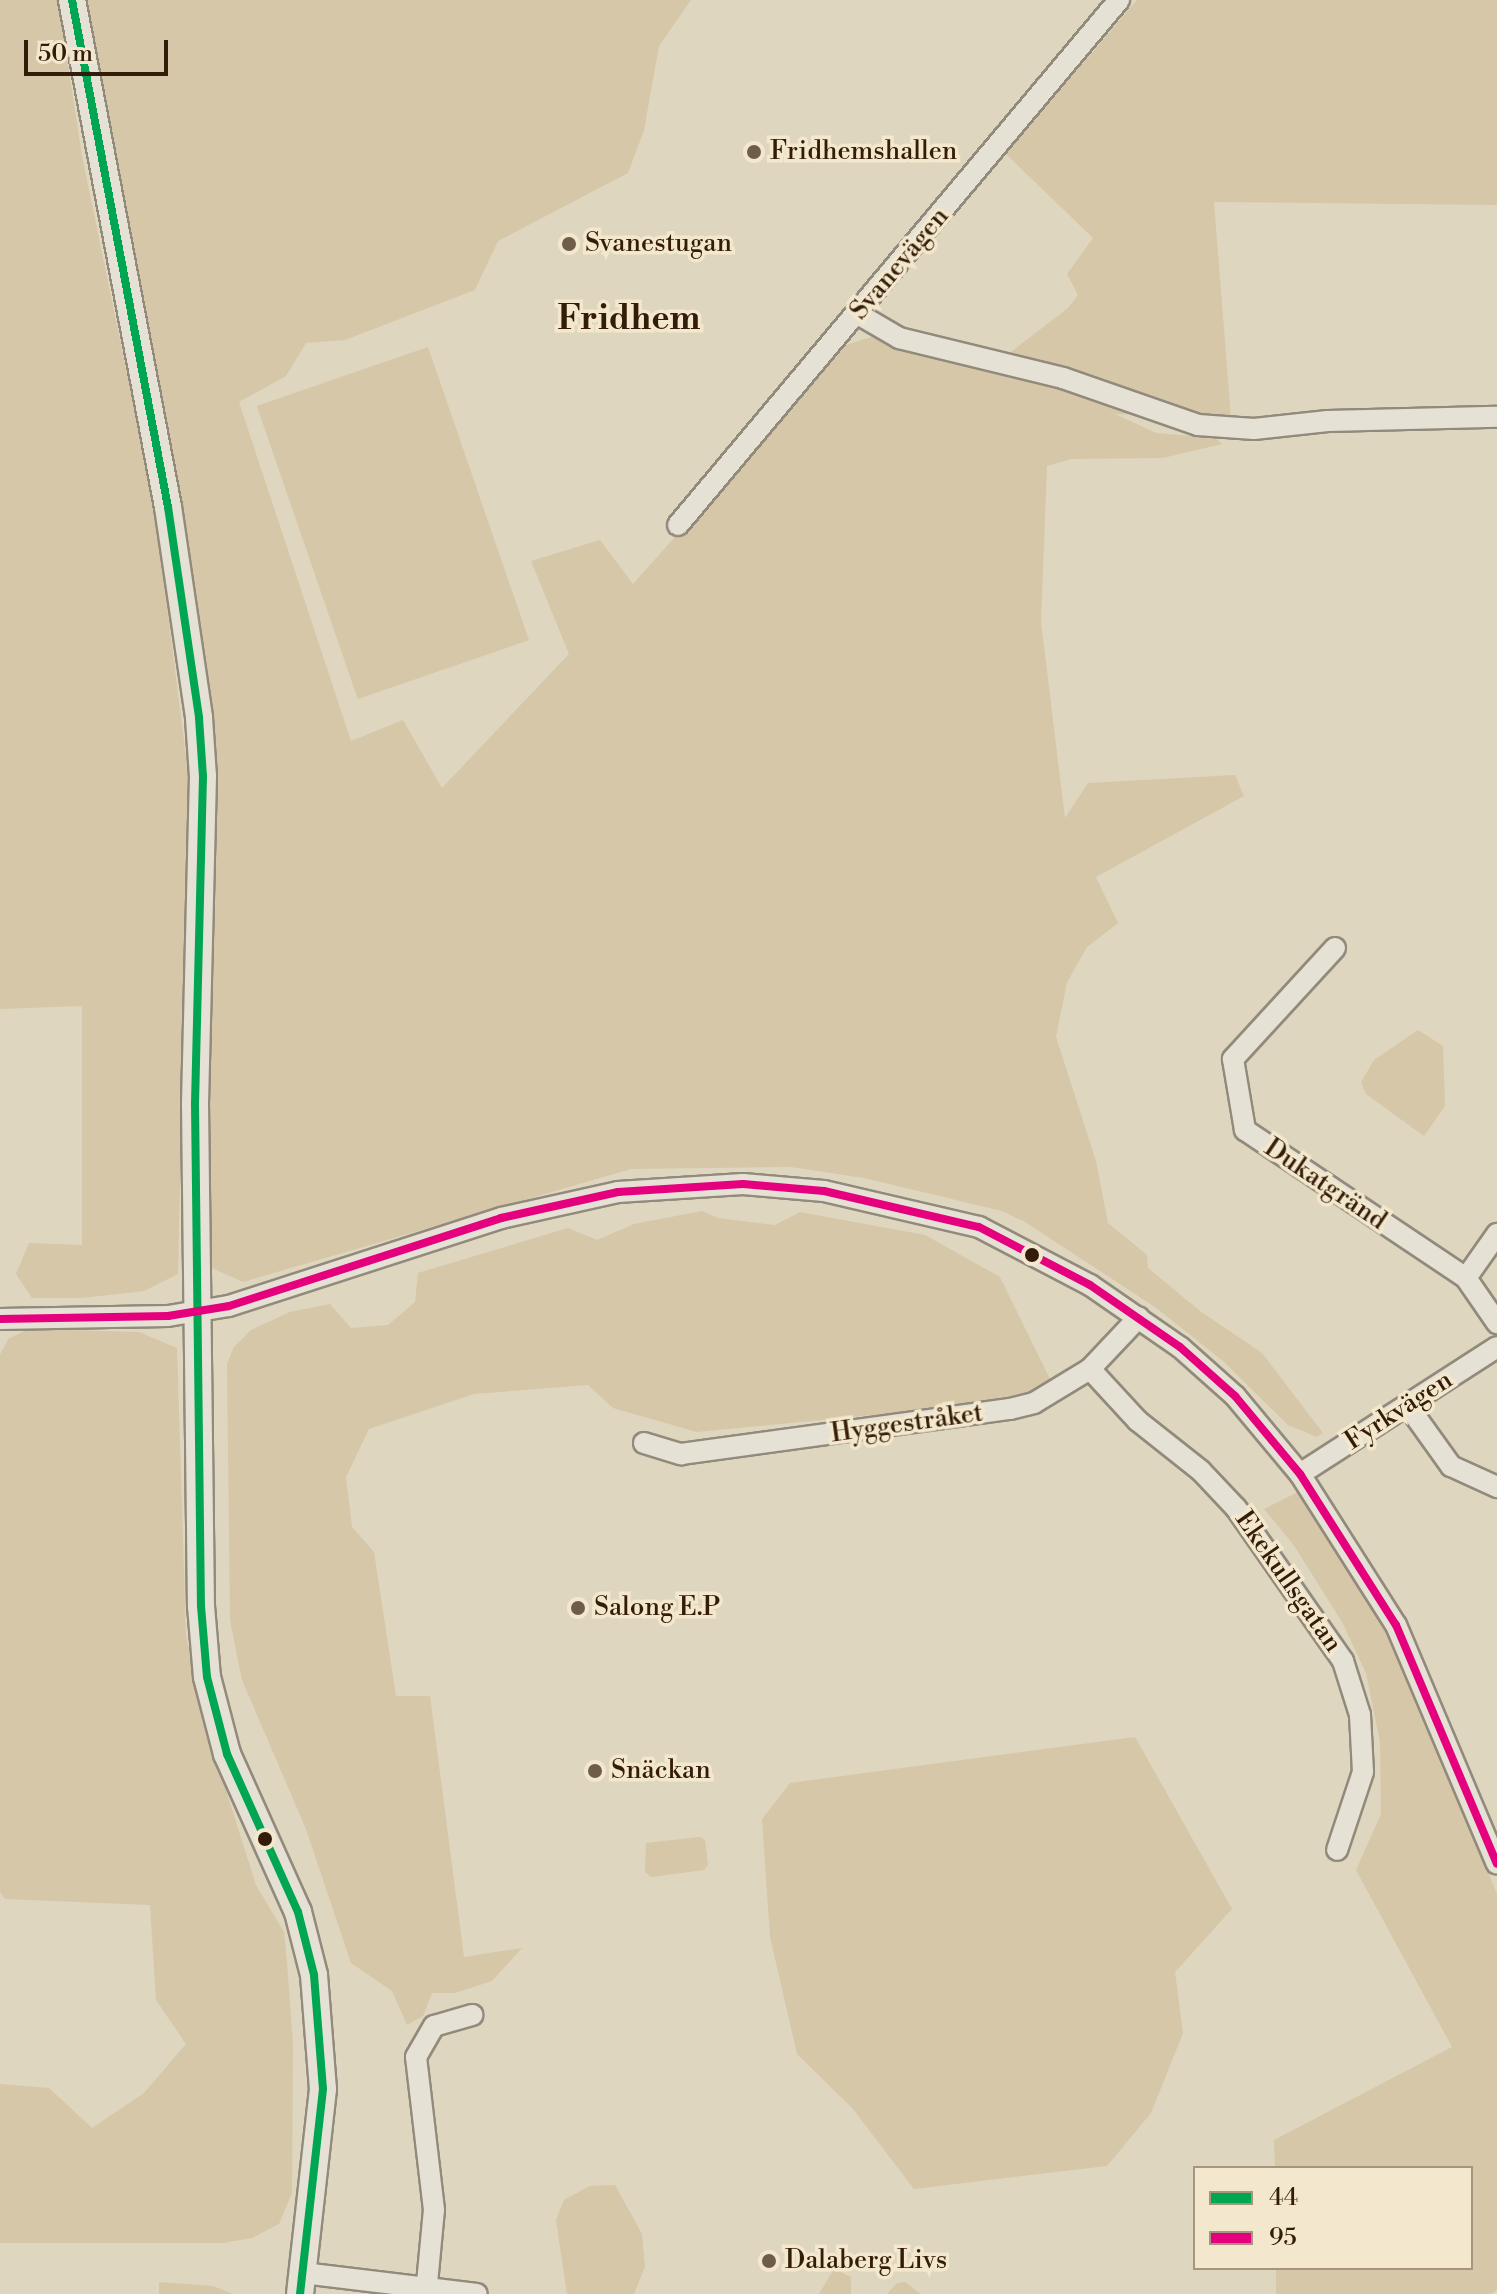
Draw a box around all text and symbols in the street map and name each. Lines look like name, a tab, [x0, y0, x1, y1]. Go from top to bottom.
scale bar	[28, 24, 172, 74]
text: 50 m	[38, 39, 93, 69]
place label: Fridhemshallen	[770, 136, 957, 168]
marker: Fridhemshallen	[745, 143, 763, 161]
street label: Svanevägen	[844, 202, 956, 326]
place label: Svanestugan	[585, 228, 732, 260]
marker: Svanestugan	[560, 235, 578, 253]
district label: Fridhem	[558, 300, 700, 340]
street label: Dukatgränd	[1258, 1133, 1392, 1237]
unlabelled marker	[1024, 1247, 1040, 1263]
street label: Fyrkvägen	[1339, 1365, 1459, 1457]
street label: Hyggestråket	[829, 1398, 985, 1450]
street label: Ekekullsgatan	[1228, 1505, 1348, 1659]
place label: Salong E.P	[594, 1592, 720, 1624]
marker: Salong E.P	[569, 1599, 587, 1617]
place label: Snäckan	[611, 1755, 711, 1787]
marker: Snäckan	[586, 1762, 604, 1780]
unlabelled marker	[257, 1831, 273, 1847]
legend	[1193, 2166, 1473, 2270]
text: 44	[1269, 2183, 1298, 2213]
text: 95	[1269, 2223, 1297, 2253]
place label: Dalaberg Livs	[785, 2245, 947, 2277]
marker: Dalaberg Livs	[760, 2252, 778, 2270]

